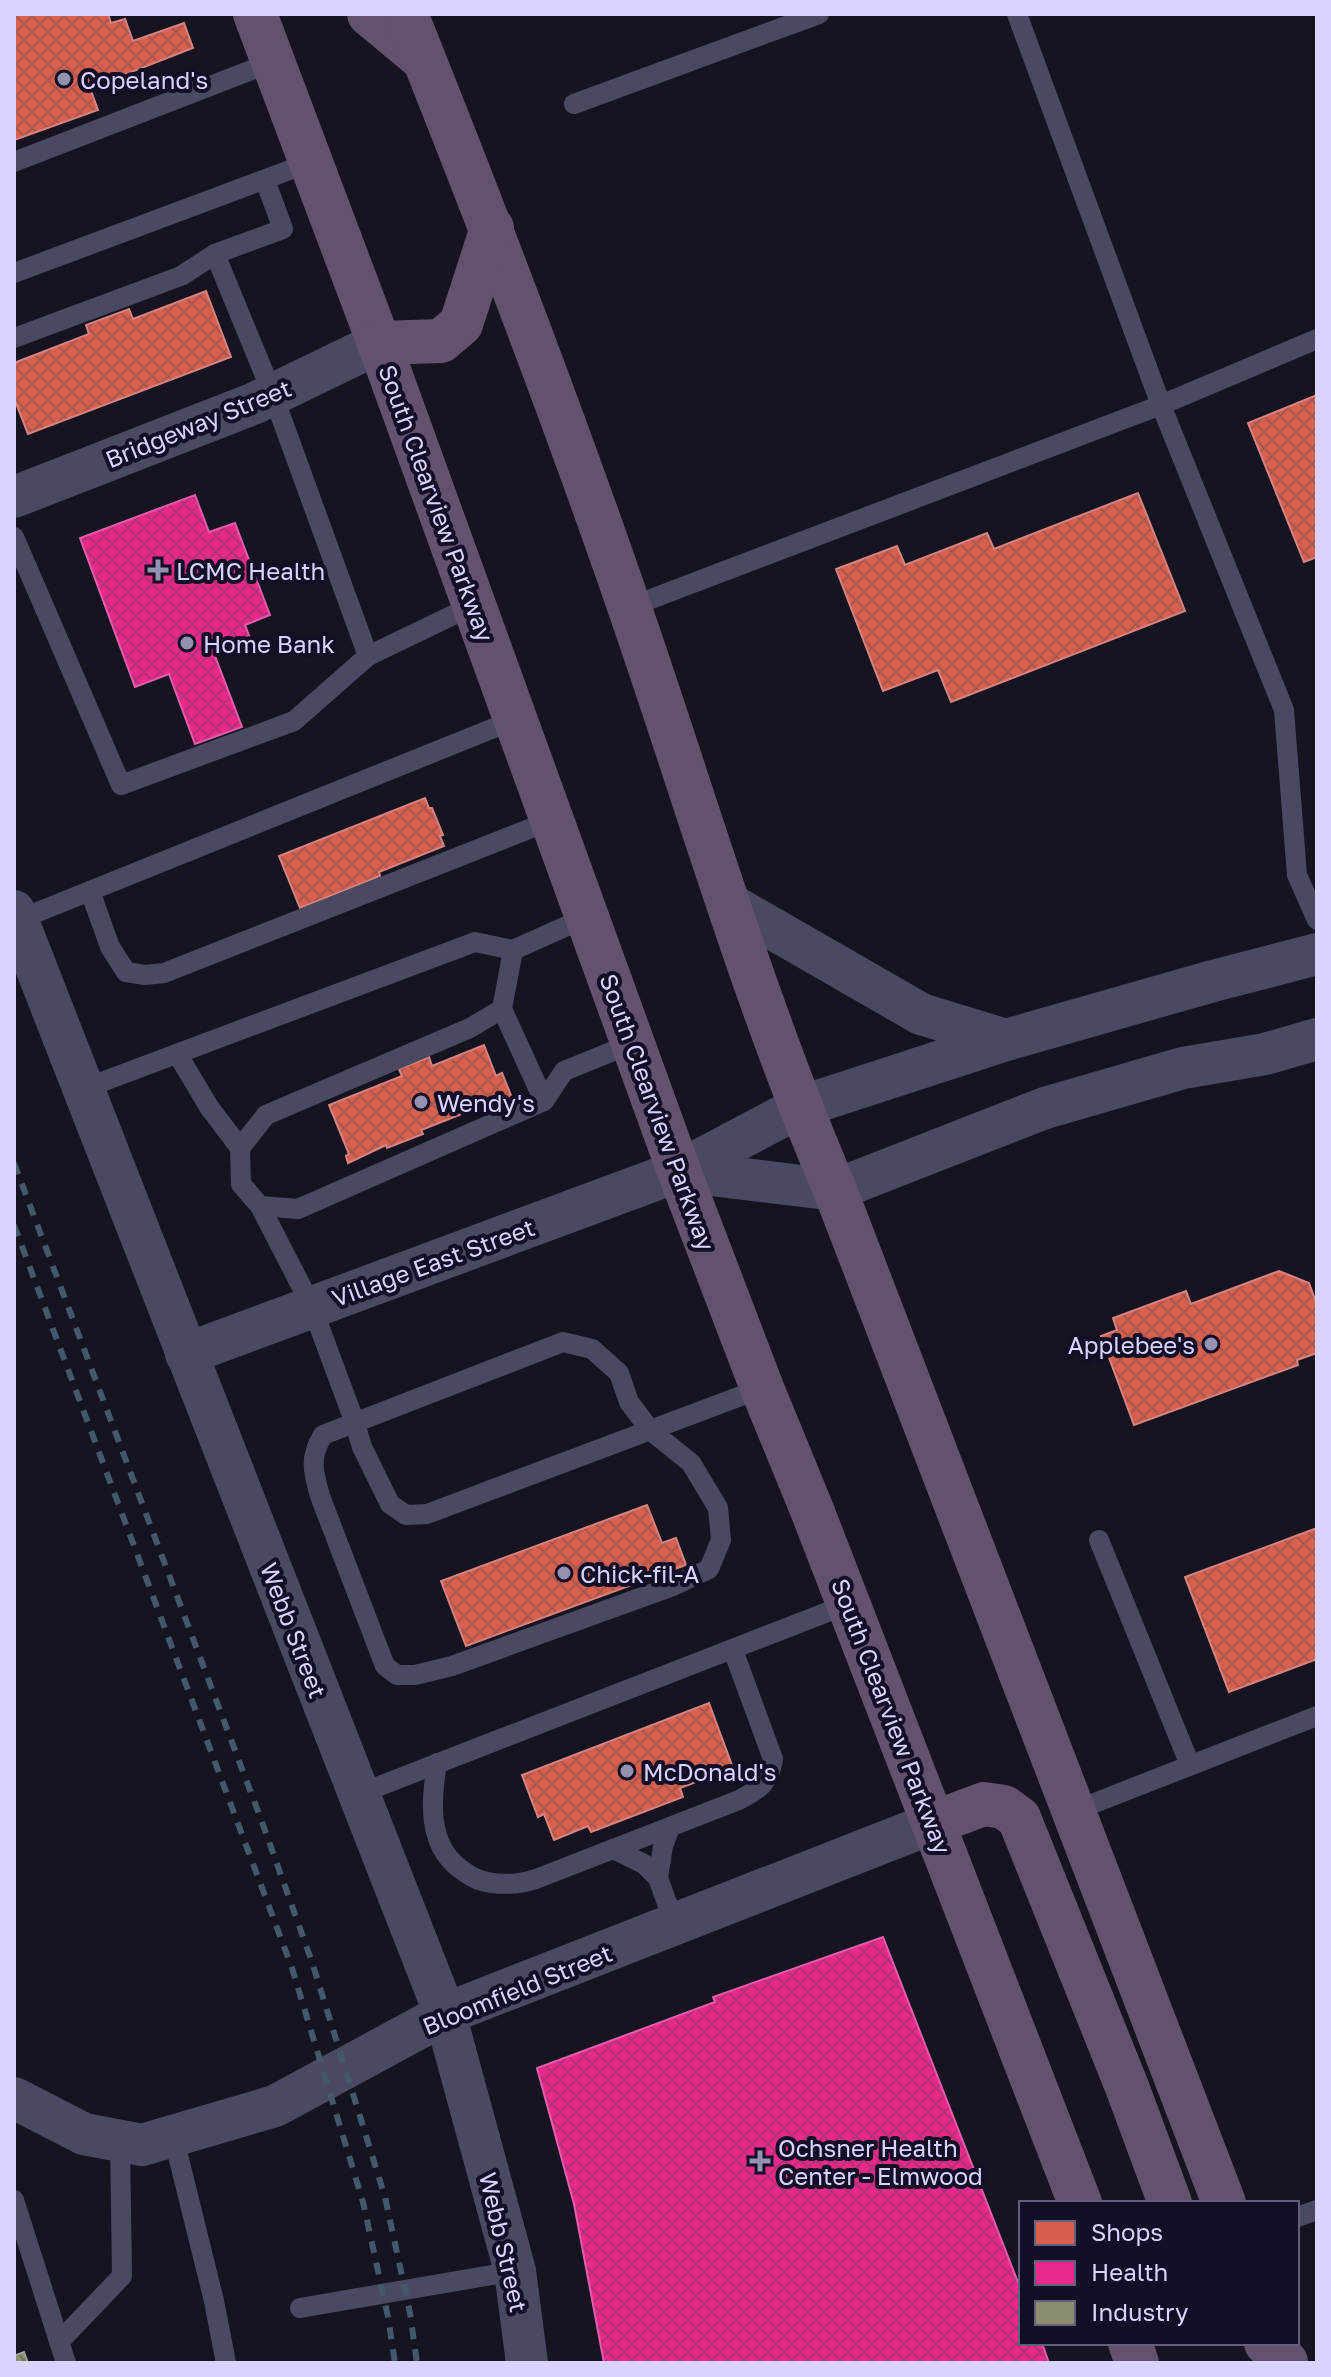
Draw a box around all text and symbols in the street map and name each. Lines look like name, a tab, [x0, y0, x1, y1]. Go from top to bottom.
place label: Copeland's	[80, 65, 208, 94]
marker: Copeland's	[55, 70, 73, 88]
street label: South Clearview Parkway	[373, 361, 501, 645]
street label: Bridgeway Street	[101, 373, 295, 473]
place label: LCMC Health	[176, 556, 325, 585]
marker: LCMC Health	[147, 559, 169, 581]
place label: Home Bank	[203, 629, 335, 658]
marker: Home Bank	[178, 634, 196, 652]
street label: South Clearview Parkway	[594, 970, 722, 1254]
place label: Wendy's	[437, 1088, 535, 1117]
marker: Wendy's	[412, 1093, 430, 1111]
street label: Village East Street	[328, 1212, 538, 1312]
place label: Applebee's	[1068, 1330, 1195, 1359]
marker: Applebee's	[1202, 1335, 1220, 1353]
street label: Webb Street	[255, 1558, 333, 1702]
place label: Chick-fil-A	[580, 1559, 699, 1588]
marker: Chick-fil-A	[555, 1564, 573, 1582]
street label: South Clearview Parkway	[826, 1574, 958, 1858]
place label: McDonald's	[643, 1757, 776, 1786]
marker: McDonald's	[618, 1762, 636, 1780]
street label: Bloomfield Street	[418, 1938, 616, 2040]
place label: Ochsner Health Center - Elmwood	[778, 2133, 983, 2190]
marker: Ochsner Health Center - Elmwood	[749, 2150, 771, 2172]
street label: Webb Street	[474, 2169, 534, 2315]
legend	[1019, 2201, 1299, 2345]
text: Shops	[1091, 2217, 1163, 2246]
text: Health	[1091, 2257, 1168, 2286]
text: Industry	[1091, 2297, 1188, 2326]

